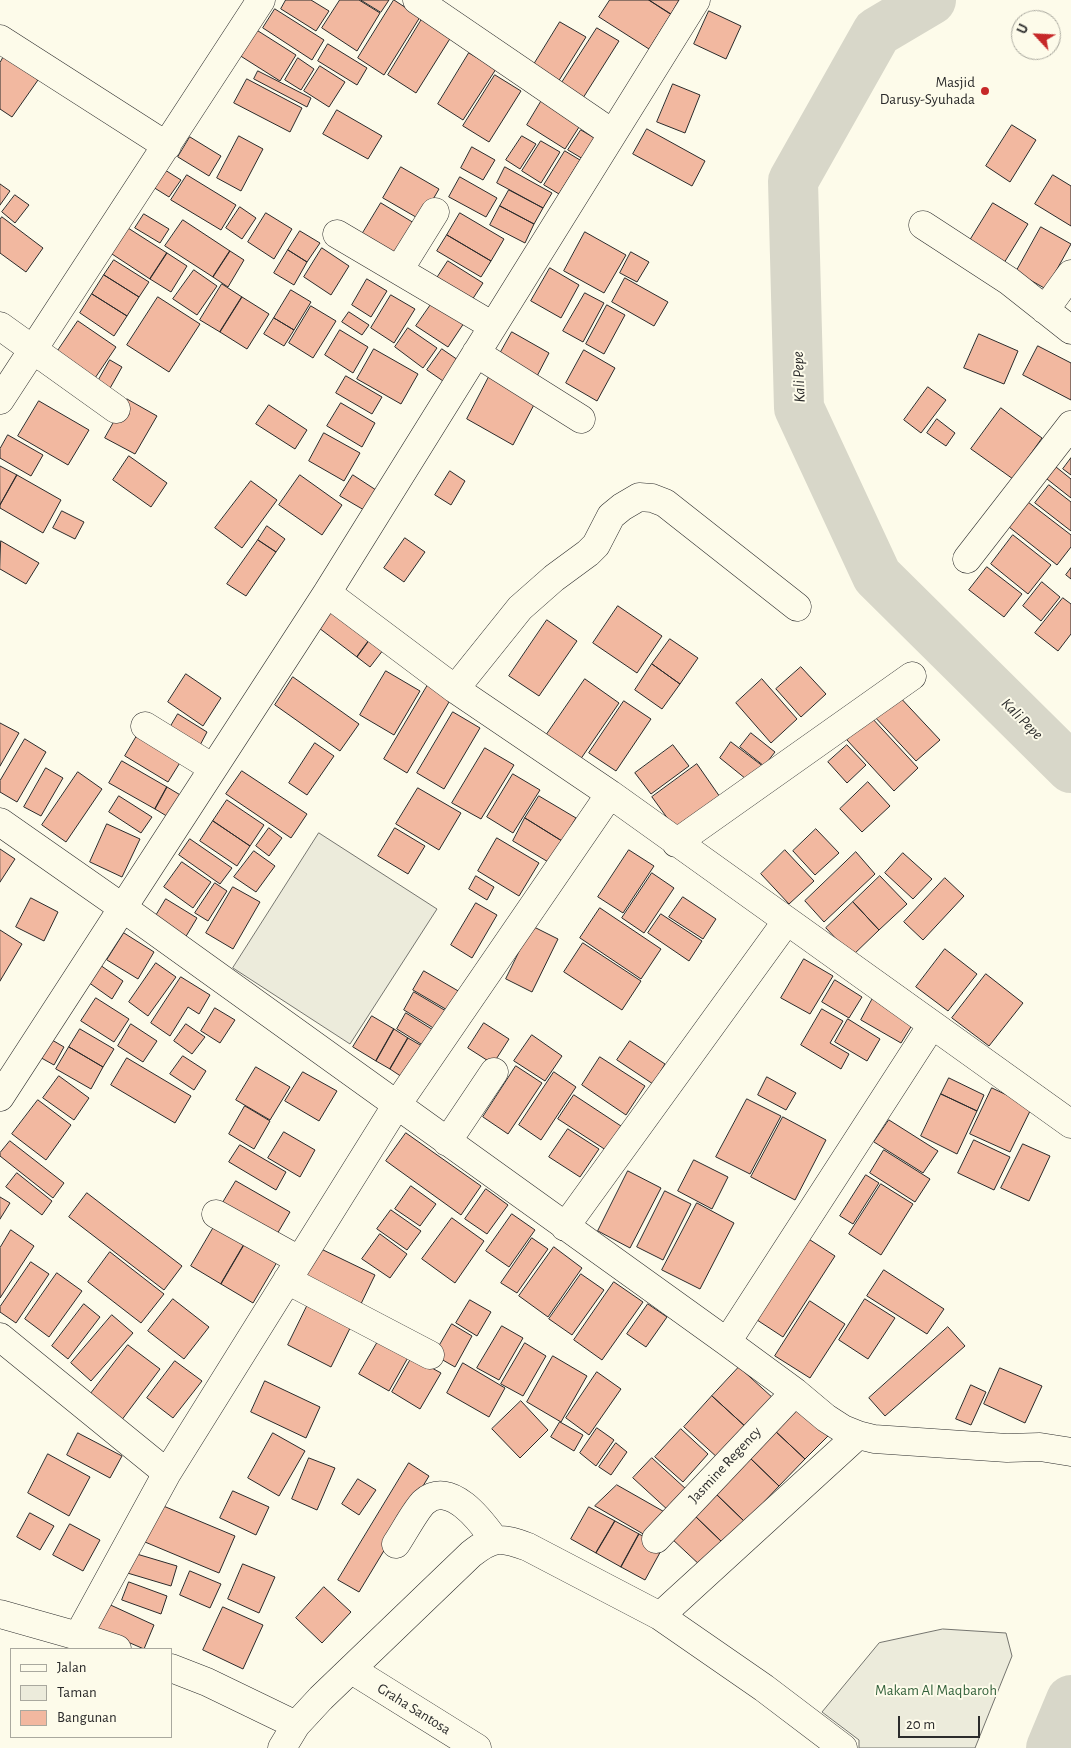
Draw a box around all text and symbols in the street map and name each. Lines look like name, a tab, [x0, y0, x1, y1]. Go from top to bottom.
north arrow	[1011, 10, 1061, 60]
text: U	[1015, 22, 1032, 36]
place label: Masjid Darusy-Syuhada	[880, 73, 975, 108]
marker: Masjid Darusy-Syuhada	[979, 85, 991, 97]
water label: Kali Pepe	[789, 351, 809, 403]
water label: Kali Pepe	[997, 694, 1047, 744]
street label: Jasmine Regency	[685, 1423, 765, 1507]
legend	[10, 1648, 172, 1738]
text: Jalan	[57, 1660, 87, 1675]
street label: Graha Santosa	[374, 1679, 454, 1739]
park label: Makam Al Maqbaroh	[875, 1681, 997, 1699]
text: Taman	[57, 1685, 97, 1700]
scale bar	[901, 1706, 984, 1738]
text: Bangunan	[57, 1710, 117, 1725]
text: 20 m	[906, 1717, 935, 1732]

